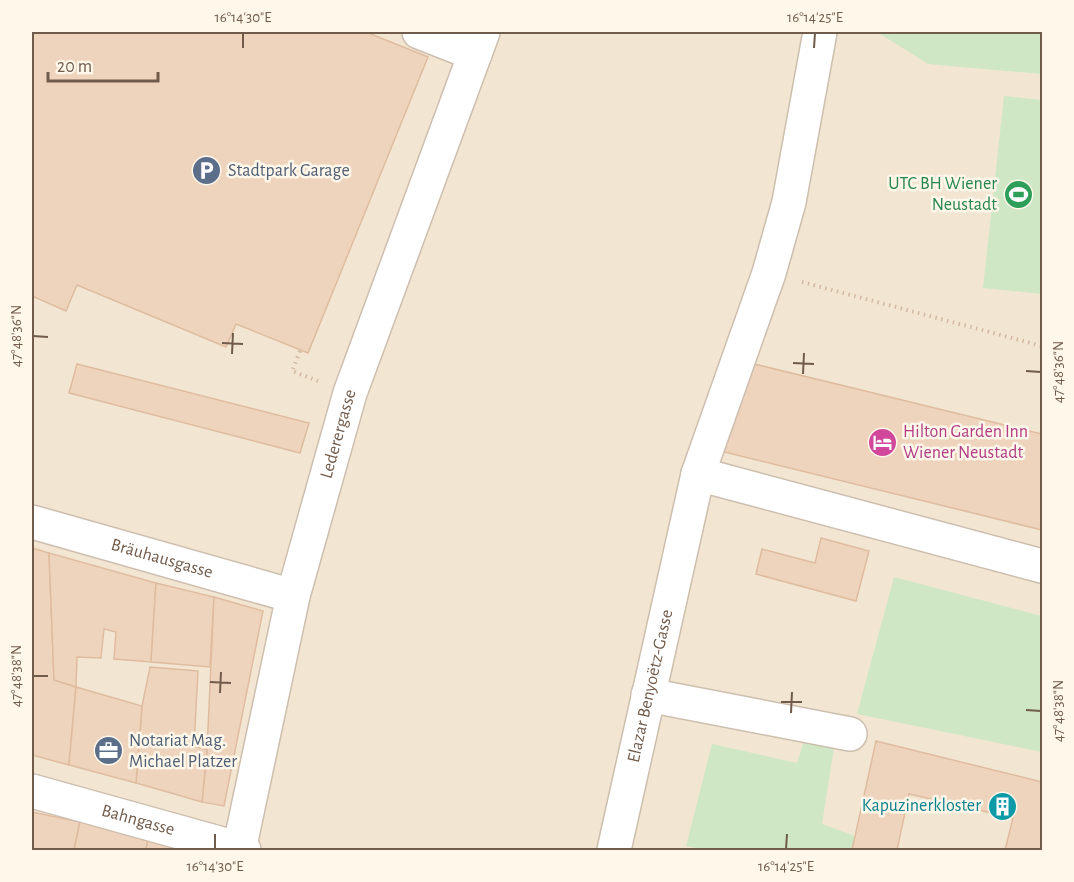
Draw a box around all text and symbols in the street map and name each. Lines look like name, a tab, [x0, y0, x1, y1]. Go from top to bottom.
text: 16°14'30"E	[214, 10, 272, 25]
text: 16°14'25"E	[787, 10, 843, 25]
scale bar	[48, 45, 158, 83]
text: 20 m	[57, 58, 92, 76]
parking icon: Stadtpark Garage	[191, 155, 223, 187]
place label: Stadtpark Garage	[228, 162, 350, 180]
place label: UTC BH Wiener Neustadt	[888, 175, 997, 214]
sports icon: UTC BH Wiener Neustadt	[1002, 178, 1034, 210]
text: 47°48'36"N	[9, 305, 24, 367]
text: 47°48'36"N	[1051, 341, 1066, 403]
street label: Lederergasse	[317, 387, 360, 481]
place label: Hilton Garden Inn Wiener Neustadt	[903, 423, 1028, 462]
hotel icon: Hilton Garden Inn Wiener Neustadt	[866, 426, 898, 458]
street label: Bräuhausgasse	[109, 536, 215, 582]
street label: Elazar Benyoëtz-Gasse	[625, 608, 676, 764]
text: 47°48'38"N	[9, 645, 24, 707]
text: 47°48'38"N	[1051, 680, 1066, 742]
place label: Notariat Mag. Michael Platzer	[129, 732, 237, 771]
office icon: Notariat Mag. Michael Platzer	[92, 735, 124, 767]
building icon: Kapuzinerkloster	[986, 790, 1018, 822]
place label: Kapuzinerkloster	[862, 797, 981, 815]
street label: Bahngasse	[99, 802, 177, 839]
text: 16°14'30"E	[186, 859, 244, 874]
text: 16°14'25"E	[758, 859, 814, 874]

